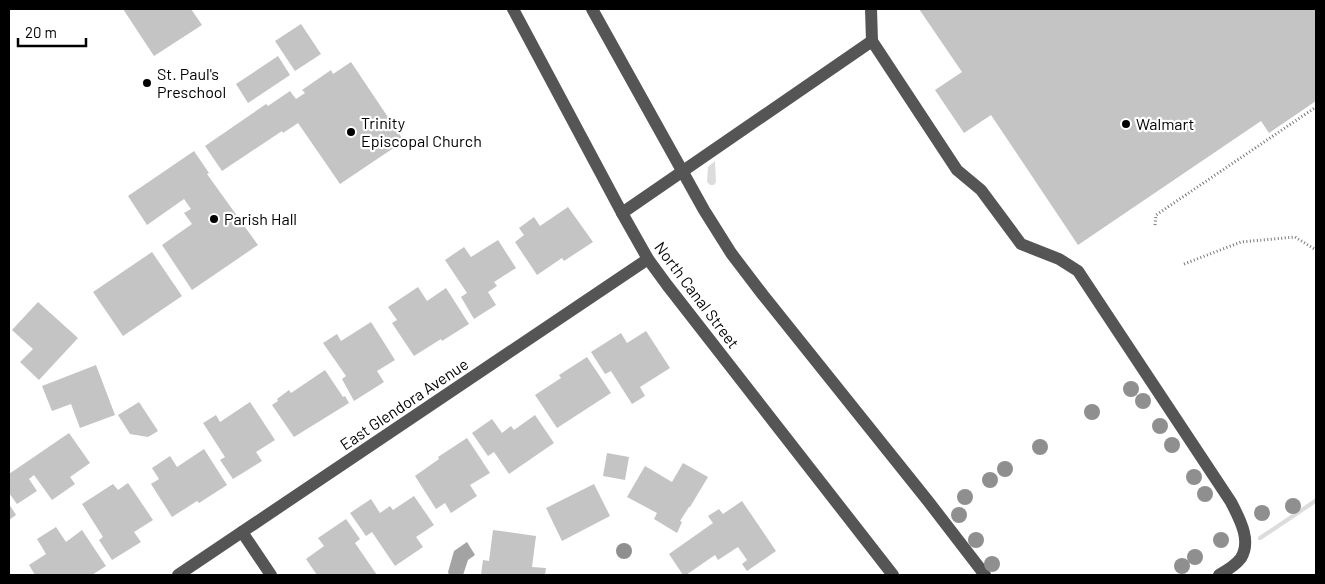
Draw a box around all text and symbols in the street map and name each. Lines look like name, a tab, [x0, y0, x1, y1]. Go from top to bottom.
scale bar	[18, 15, 85, 47]
text: 20 m	[25, 23, 57, 41]
place label: St. Paul's Preschool	[157, 64, 226, 101]
marker: St. Paul's Preschool	[141, 77, 153, 89]
place label: Trinity Episcopal Church	[361, 113, 482, 150]
place label: Walmart	[1136, 114, 1194, 133]
marker: Walmart	[1120, 118, 1132, 130]
marker: Trinity Episcopal Church	[345, 126, 357, 138]
place label: Parish Hall	[224, 209, 297, 228]
marker: Parish Hall	[208, 213, 220, 225]
street label: North Canal Street	[651, 238, 744, 352]
street label: East Glendora Avenue	[336, 354, 471, 454]

